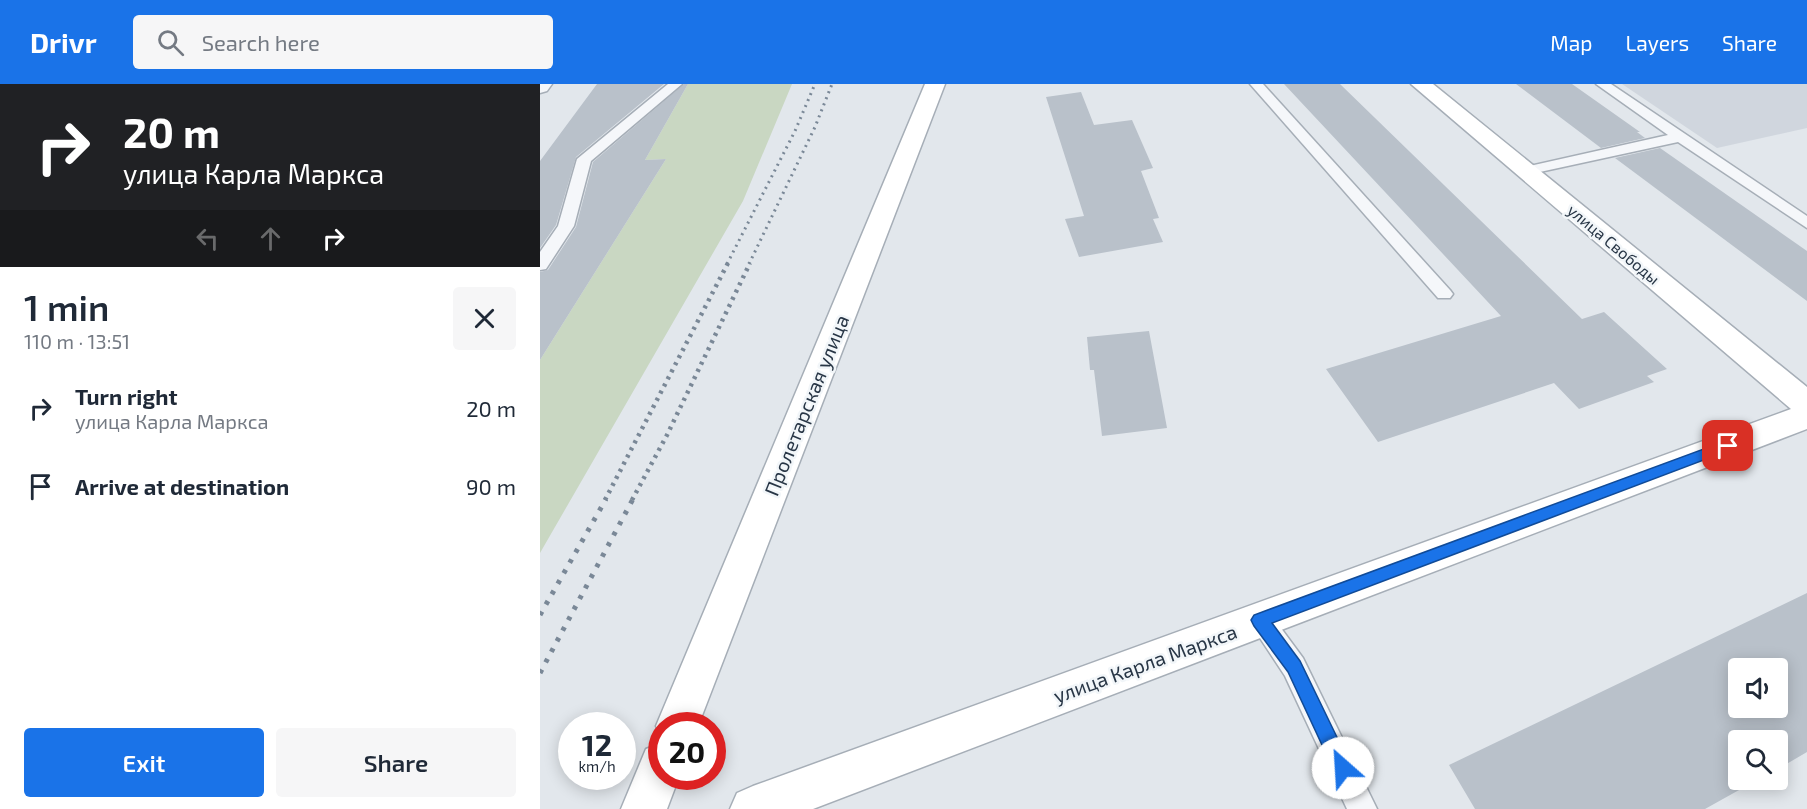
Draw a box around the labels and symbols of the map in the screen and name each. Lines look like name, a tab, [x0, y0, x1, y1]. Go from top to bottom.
street label: улица Свободы	[1563, 200, 1664, 289]
street label: Пролетарская улица	[759, 311, 854, 499]
pin	[1702, 420, 1753, 471]
street label: улица Карла Маркса	[1050, 619, 1240, 708]
speed limit sign: 20	[648, 712, 726, 790]
position arrow	[1311, 736, 1375, 800]

